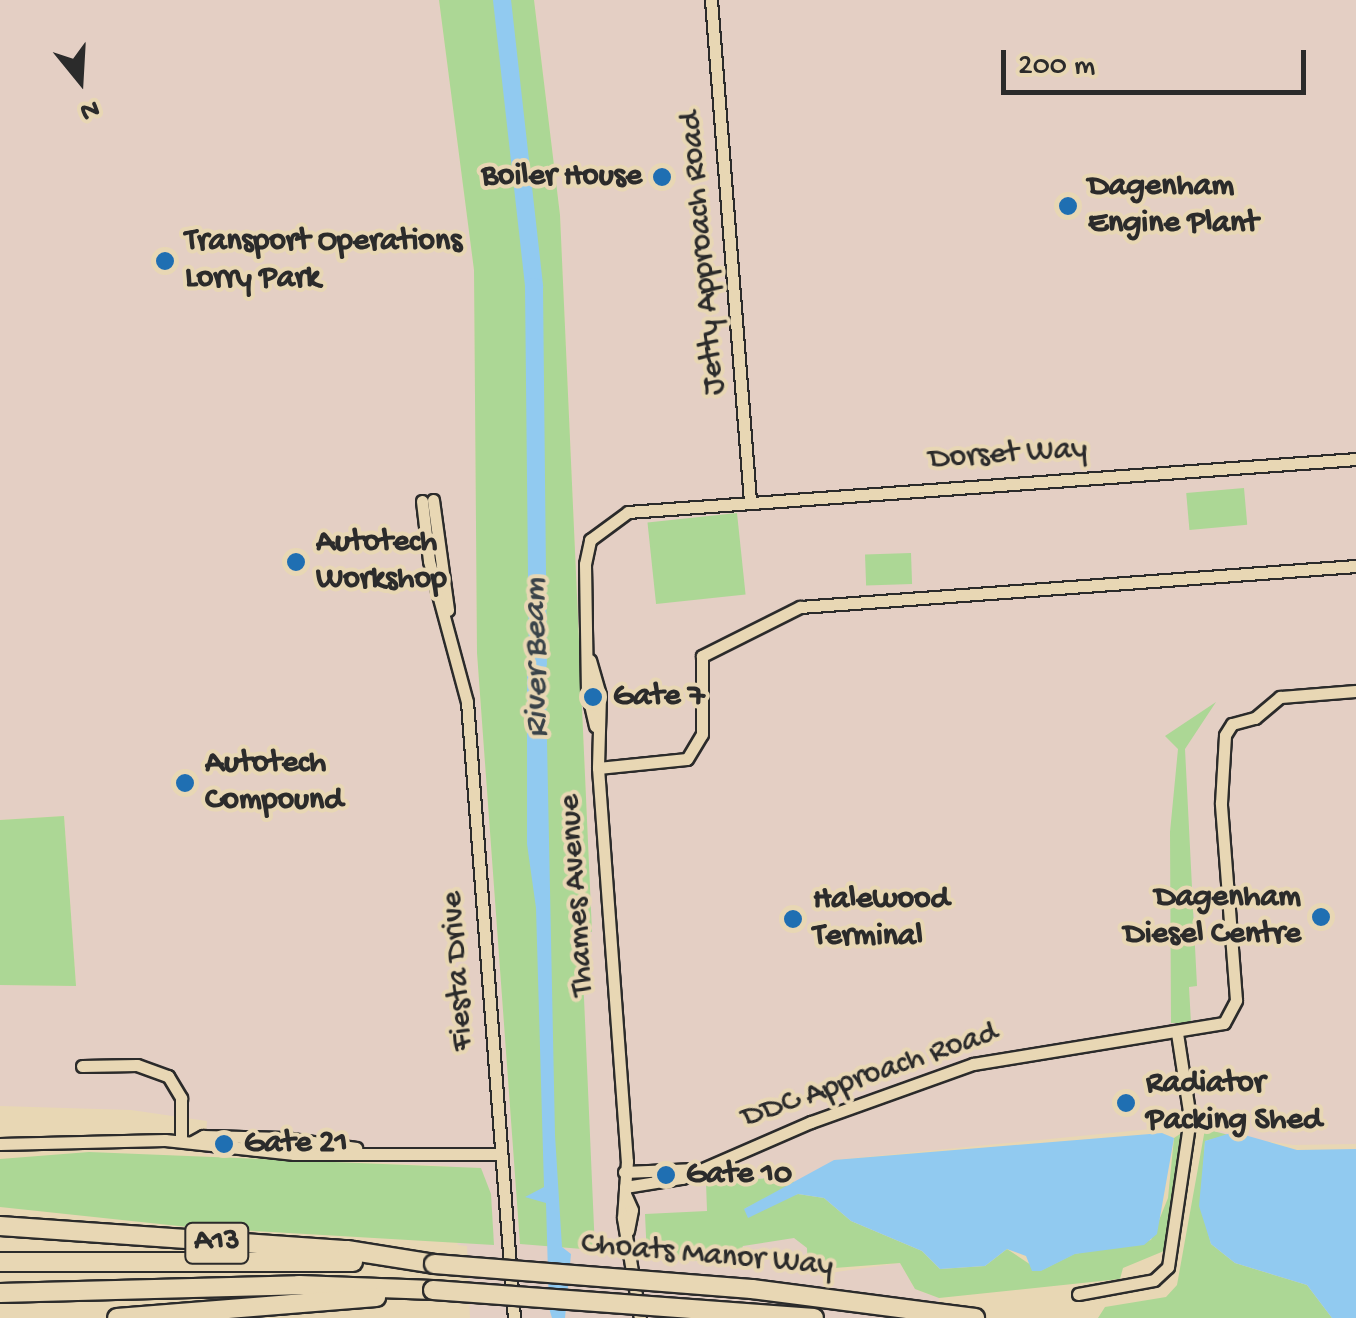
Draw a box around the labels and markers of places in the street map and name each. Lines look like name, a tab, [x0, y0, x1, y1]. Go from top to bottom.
place label: Boiler House	[481, 158, 642, 196]
marker: Boiler House	[651, 166, 673, 188]
place label: Dagenham Engine Plant	[1088, 169, 1258, 244]
marker: Dagenham Engine Plant	[1057, 195, 1079, 217]
place label: Transport Operations Lorry Park	[185, 224, 462, 299]
marker: Transport Operations Lorry Park	[154, 250, 176, 272]
place label: Autotech Workshop	[316, 525, 447, 600]
marker: Autotech Workshop	[285, 551, 307, 573]
place label: Gate 7	[613, 678, 705, 716]
marker: Gate 7	[582, 686, 604, 708]
place label: Autotech Compound	[205, 746, 343, 821]
marker: Autotech Compound	[174, 772, 196, 794]
place label: Dagenham Diesel Centre	[1124, 880, 1301, 955]
place label: Halewood Terminal	[813, 882, 949, 957]
marker: Dagenham Diesel Centre	[1310, 906, 1332, 928]
marker: Halewood Terminal	[782, 908, 804, 930]
place label: Radiator Packing Shed	[1146, 1066, 1322, 1141]
marker: Radiator Packing Shed	[1115, 1092, 1137, 1114]
place label: Gate 21	[244, 1125, 348, 1163]
marker: Gate 21	[213, 1133, 235, 1155]
place label: Gate 10	[686, 1156, 792, 1194]
marker: Gate 10	[655, 1164, 677, 1186]

